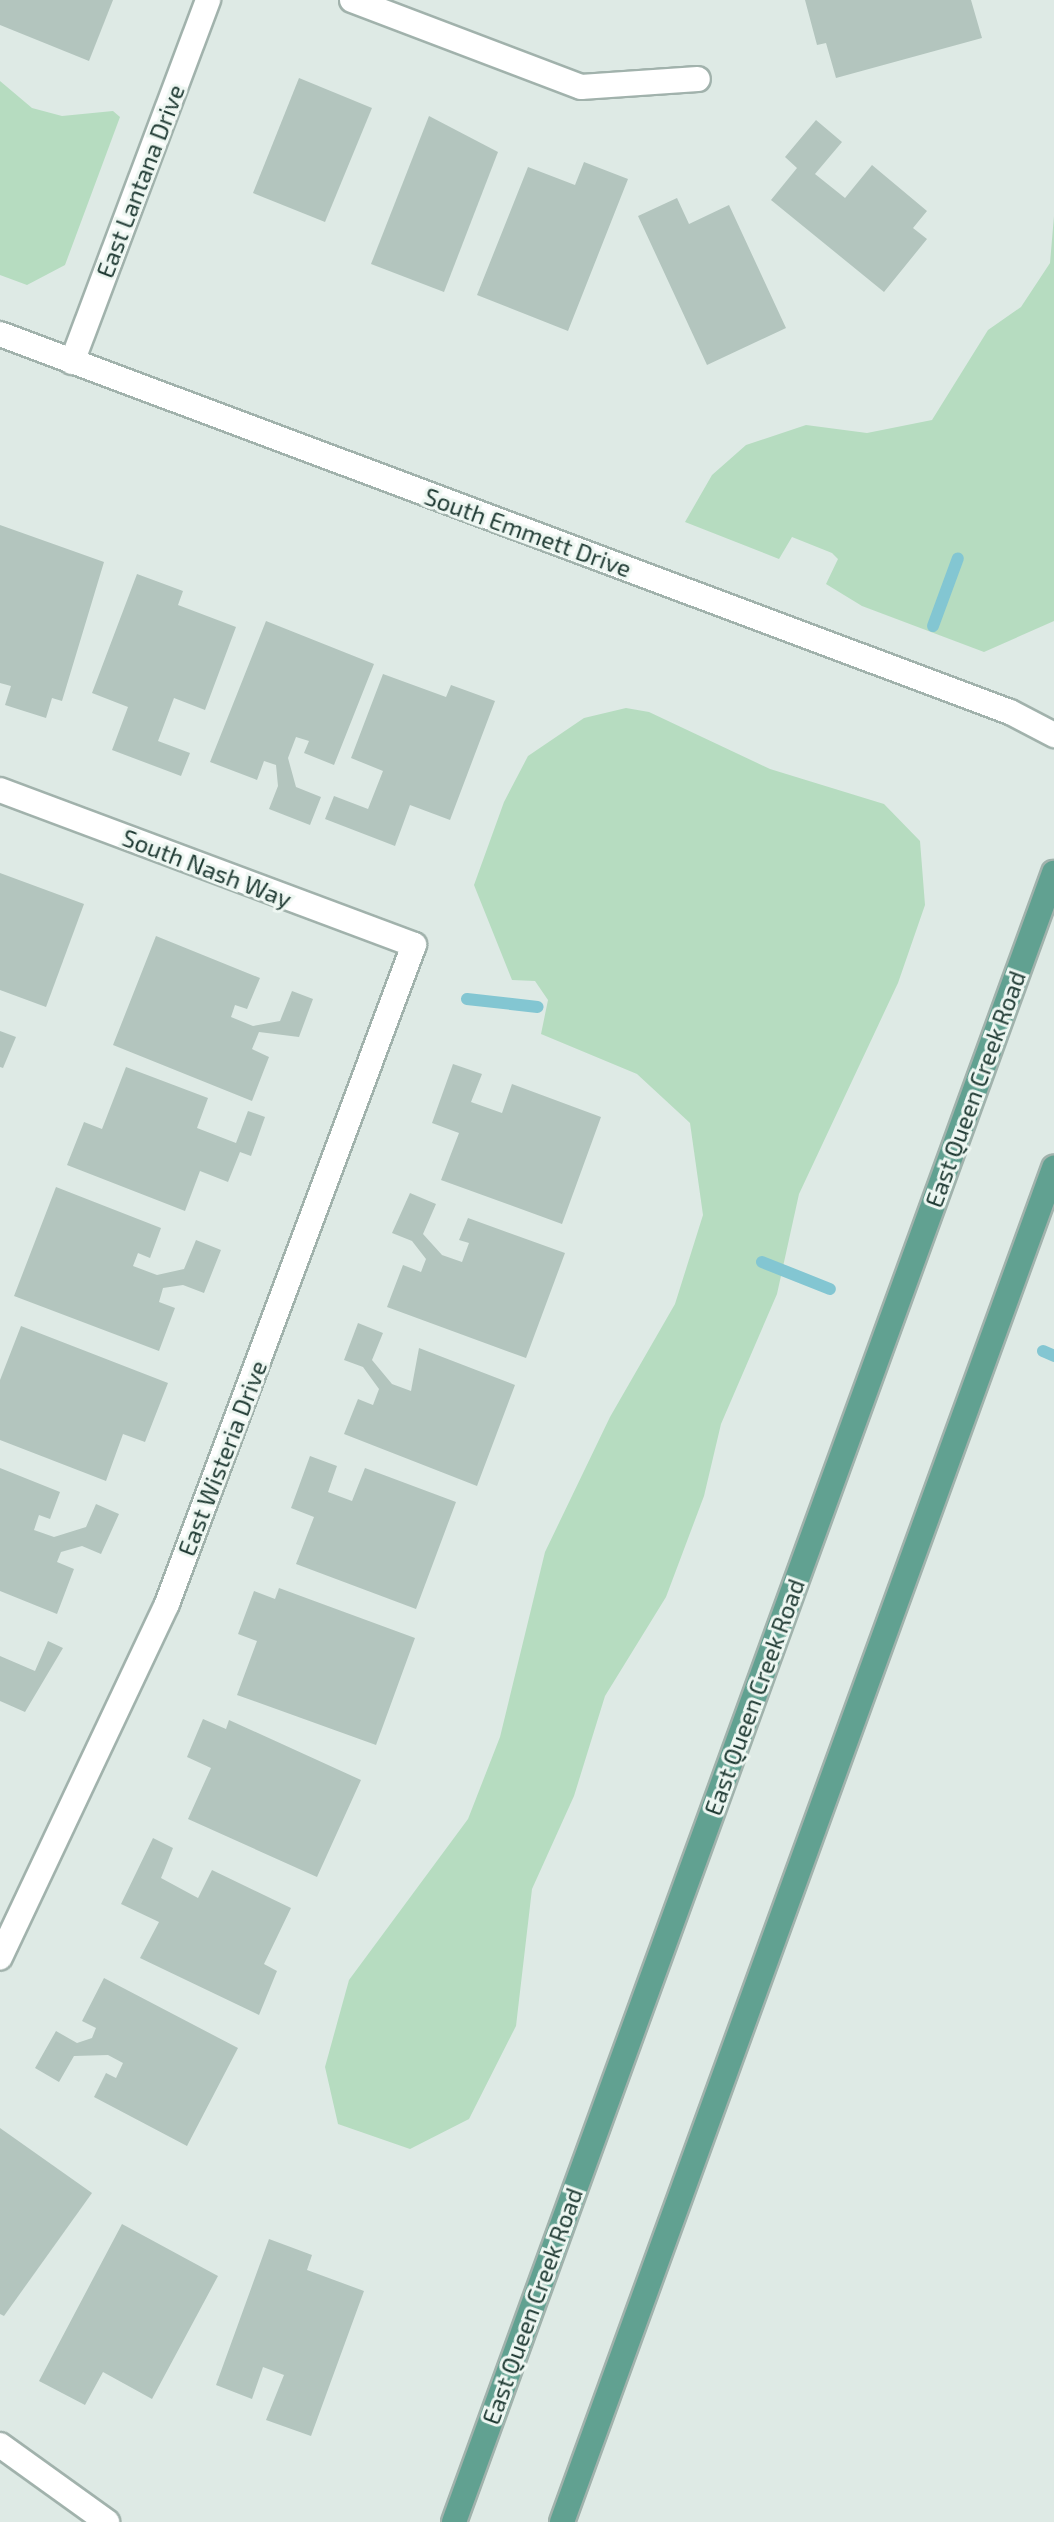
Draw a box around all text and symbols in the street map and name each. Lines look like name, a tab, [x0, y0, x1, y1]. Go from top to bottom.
street label: East Lantana Drive	[90, 80, 190, 282]
street label: South Emmett Drive	[421, 481, 635, 583]
street label: South Nash Way	[118, 822, 296, 914]
street label: East Queen Creek Road	[919, 967, 1031, 1211]
street label: East Wisteria Drive	[171, 1356, 273, 1560]
street label: East Queen Creek Road	[698, 1575, 810, 1819]
street label: East Queen Creek Road	[476, 2184, 588, 2428]

